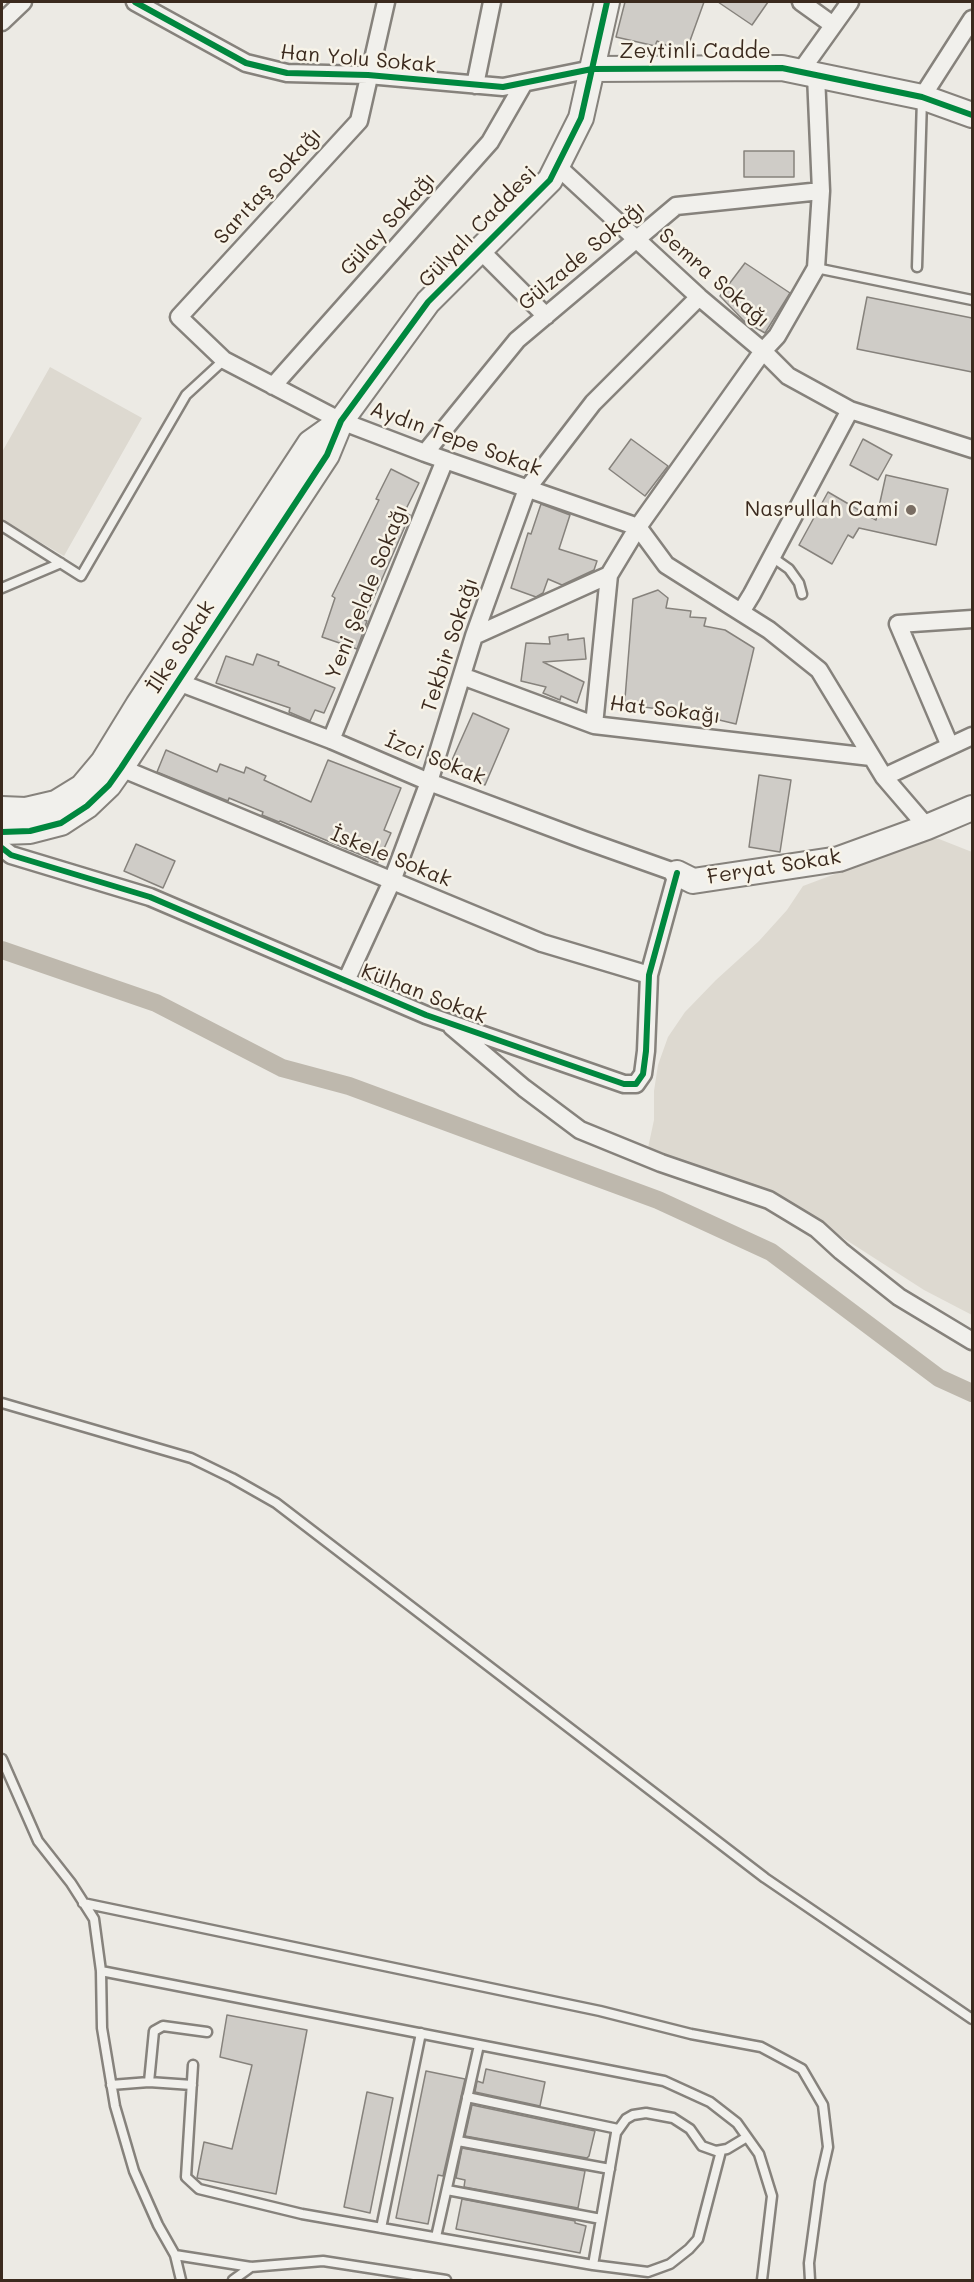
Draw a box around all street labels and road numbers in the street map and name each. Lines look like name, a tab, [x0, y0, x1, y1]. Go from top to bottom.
street label: Zeytinli Cadde	[619, 39, 771, 65]
street label: Han Yolu Sokak	[279, 40, 437, 78]
street label: Sarıtaş Sokağı	[209, 122, 327, 250]
street label: Gülyalı Caddesi	[414, 161, 542, 293]
street label: Gülay Sokağı	[335, 167, 441, 281]
street label: Gülzade Sokağı	[514, 196, 650, 316]
street label: Semra Sokağı	[653, 223, 775, 333]
street label: Aydın Tepe Sokak	[367, 396, 545, 482]
street label: Yeni Şelale Sokağı	[320, 501, 414, 683]
street label: Tekbir Sokağı	[416, 574, 484, 716]
street label: İlke Sokak	[142, 596, 220, 698]
street label: Hat Sokağı	[608, 691, 722, 729]
street label: İzci Sokak	[381, 727, 489, 791]
street label: İskele Sokak	[327, 821, 455, 893]
street label: Feryat Sokak	[705, 844, 843, 890]
street label: Külhan Sokak	[358, 959, 490, 1029]

